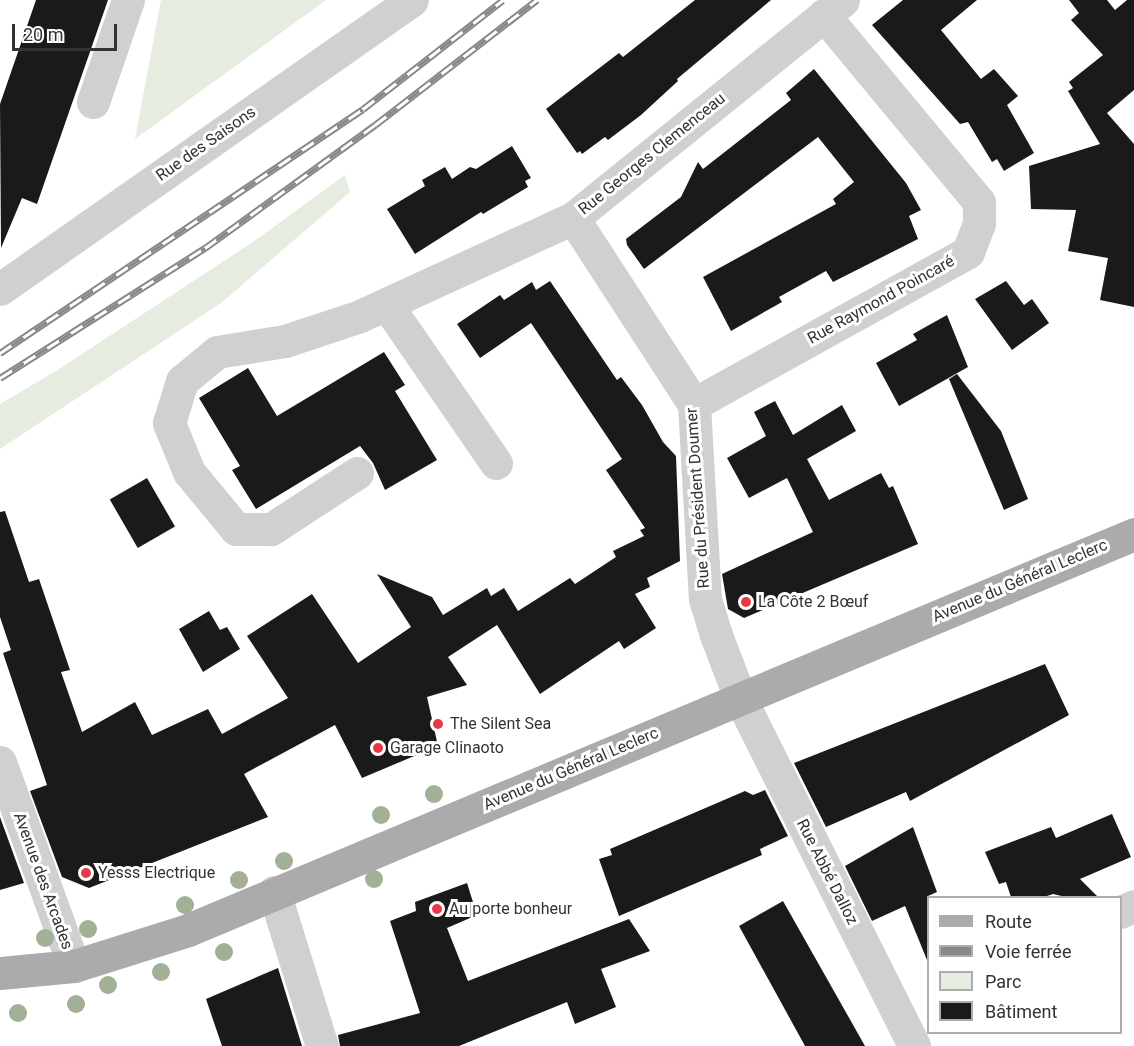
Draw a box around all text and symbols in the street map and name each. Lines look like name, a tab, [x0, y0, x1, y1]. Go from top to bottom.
scale bar	[15, 12, 120, 50]
text: 20 m	[23, 24, 63, 45]
street label: Rue Georges Clemenceau	[575, 89, 729, 219]
street label: Rue des Saisons	[152, 102, 260, 186]
street label: Rue Raymond Poincaré	[804, 252, 958, 348]
street label: Rue du Président Doumer	[682, 407, 714, 589]
street label: Avenue du Général Leclerc	[930, 535, 1110, 627]
place label: La Côte 2 Bœuf	[758, 592, 868, 612]
marker: La Côte 2 Bœuf	[739, 595, 753, 609]
place label: The Silent Sea	[450, 714, 551, 734]
marker: The Silent Sea	[431, 717, 445, 731]
street label: Avenue du Général Leclerc	[481, 723, 661, 815]
place label: Garage Clinaoto	[390, 738, 504, 758]
marker: Garage Clinaoto	[371, 741, 385, 755]
street label: Avenue des Arcades	[9, 810, 77, 952]
street label: Rue Abbé Dalloz	[792, 816, 862, 928]
place label: Yesss Electrique	[98, 863, 215, 883]
marker: Yesss Electrique	[79, 866, 93, 880]
legend	[927, 896, 1122, 1034]
place label: Au porte bonheur	[449, 899, 572, 919]
marker: Au porte bonheur	[430, 902, 444, 916]
text: Route	[985, 911, 1032, 932]
text: Voie ferrée	[985, 941, 1071, 962]
text: Parc	[985, 971, 1021, 992]
text: Bâtiment	[985, 1001, 1057, 1022]

